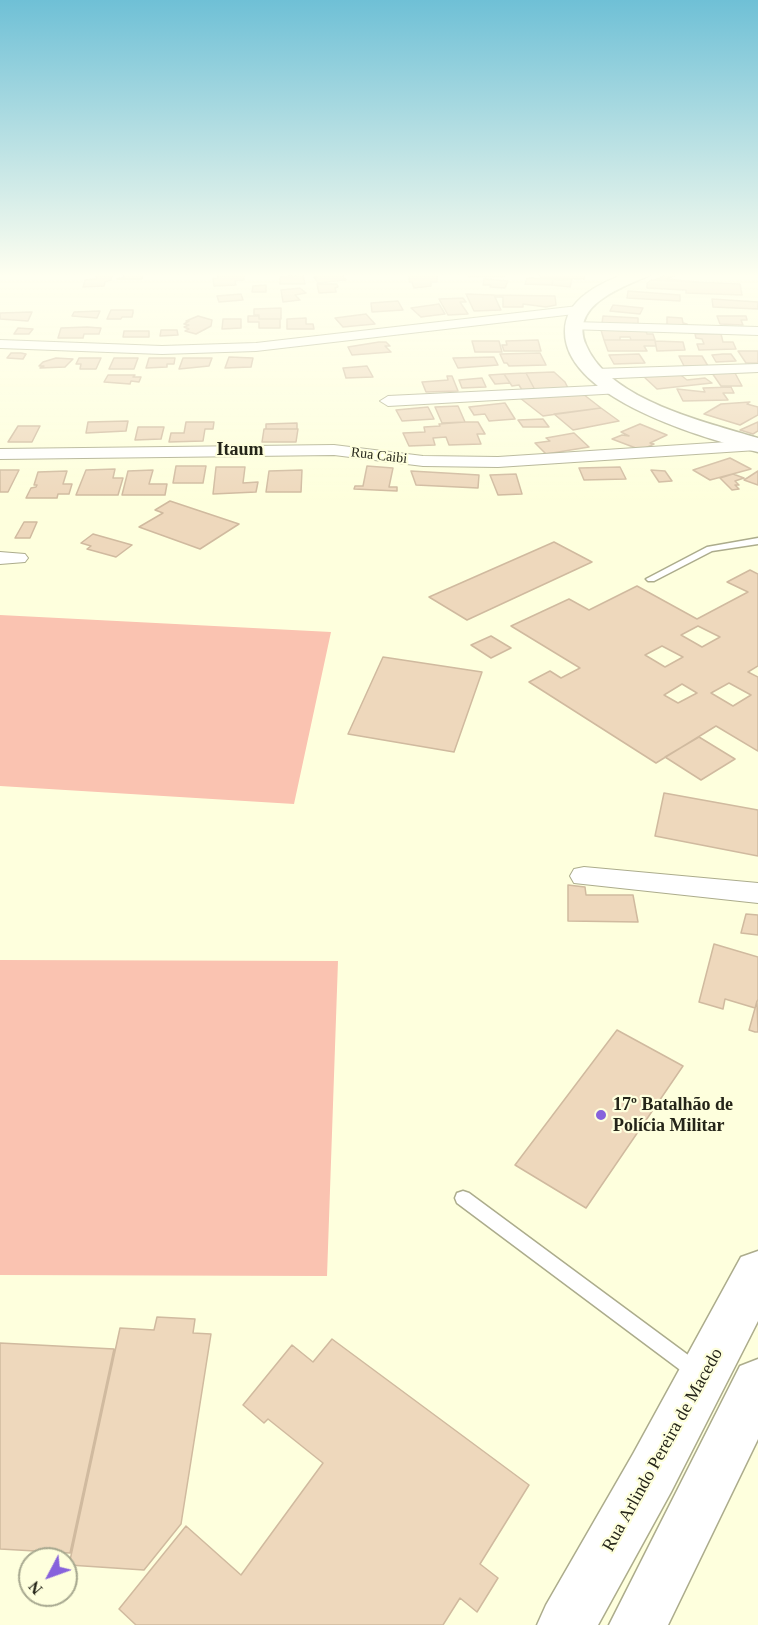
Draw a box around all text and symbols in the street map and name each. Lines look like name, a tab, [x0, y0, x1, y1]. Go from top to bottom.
district label: Itaum	[216, 439, 264, 461]
street label: Rua Caibi	[350, 444, 408, 468]
place label: 17º Batalhão de Polícia Militar	[613, 1094, 733, 1136]
marker: 17º Batalhão de Polícia Militar	[594, 1108, 608, 1122]
street label: Rua Arlindo Pereira de Macedo	[598, 1345, 728, 1555]
north arrow	[18, 1547, 78, 1607]
text: N	[25, 1578, 46, 1598]

